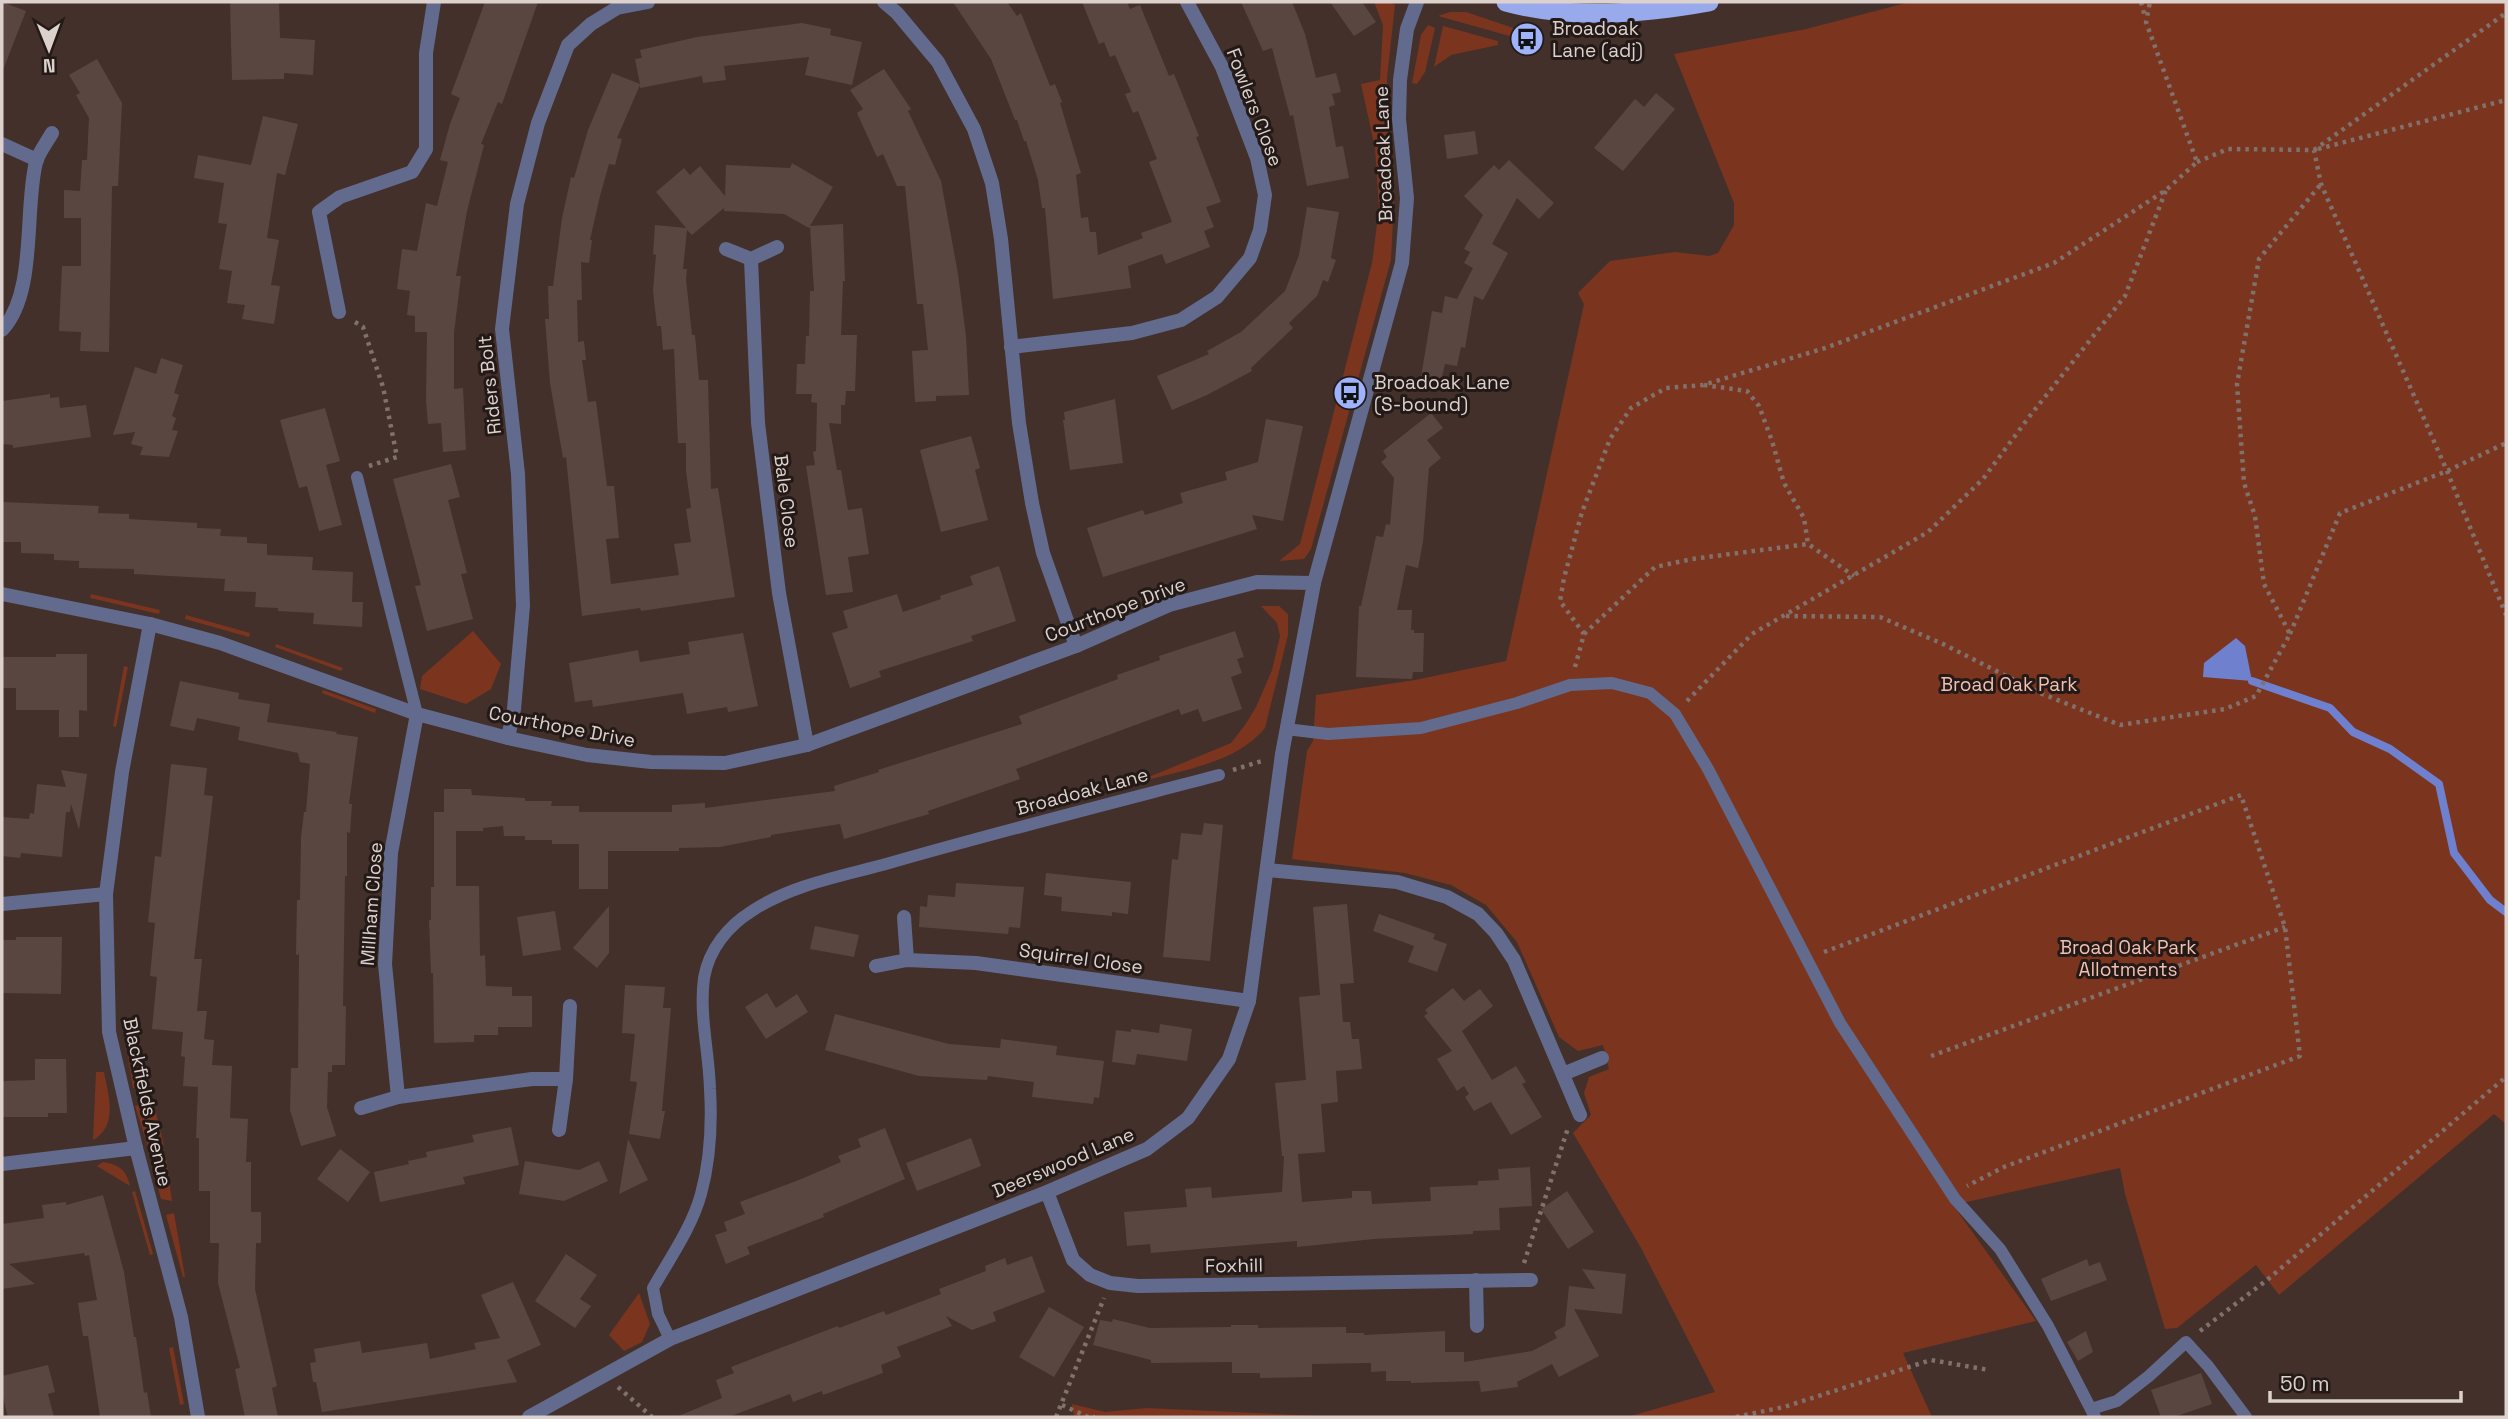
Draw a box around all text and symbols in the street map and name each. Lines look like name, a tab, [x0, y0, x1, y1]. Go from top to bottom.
north arrow	[14, 14, 84, 84]
place label: Broadoak Lane (adj)	[1552, 16, 1643, 63]
bus stop icon: Broadoak Lane (adj)	[1508, 20, 1546, 58]
street label: Fowlers Close	[1221, 45, 1289, 170]
text: N	[43, 53, 56, 78]
street label: Broadoak Lane	[1369, 86, 1398, 222]
street label: Riders Bolt	[472, 334, 507, 436]
place label: Broadoak Lane (S-bound)	[1374, 370, 1510, 417]
bus stop icon: Broadoak Lane (S-bound)	[1331, 374, 1369, 412]
street label: Bale Close	[768, 453, 805, 549]
street label: Courthope Drive	[1041, 571, 1189, 648]
park label: Broad Oak Park	[1940, 672, 2078, 697]
street label: Courthope Drive	[487, 700, 637, 753]
street label: Broadoak Lane	[1013, 762, 1151, 821]
street label: Millham Close	[355, 841, 388, 967]
park label: Broad Oak Park Allotments	[2059, 935, 2197, 982]
street label: Squirrel Close	[1017, 937, 1144, 980]
street label: Blackfields Avenue	[117, 1015, 178, 1189]
street label: Deerswood Lane	[988, 1121, 1138, 1204]
street label: Foxhill	[1205, 1252, 1263, 1279]
scale bar	[2270, 1360, 2461, 1404]
text: 50 m	[2280, 1370, 2330, 1397]

